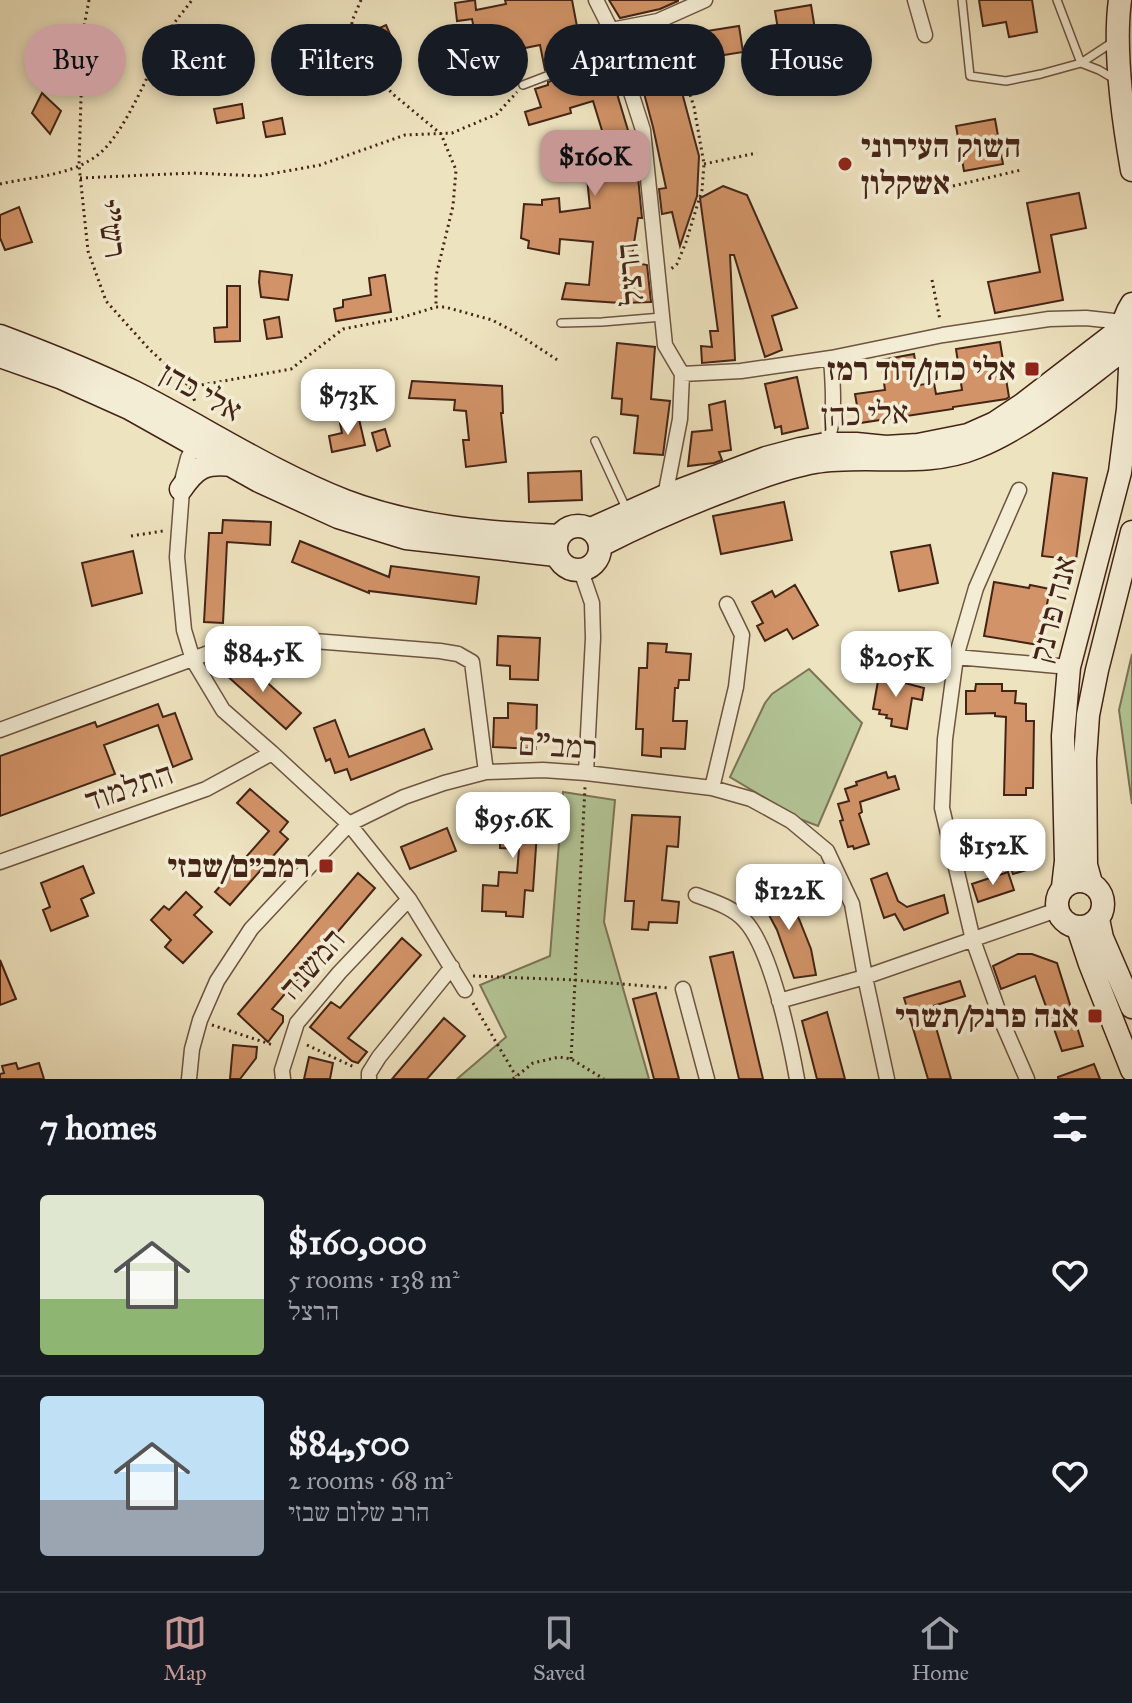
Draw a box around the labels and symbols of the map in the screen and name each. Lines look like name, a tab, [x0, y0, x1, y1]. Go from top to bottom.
place label: השוק העירוני אשקלון	[861, 127, 1021, 203]
pin: $160K	[539, 130, 651, 198]
marker: השוק העירוני אשקלון	[836, 155, 854, 173]
street label: רש"י	[87, 197, 135, 261]
street label: הרצל	[607, 241, 653, 307]
place label: אלי כהן/דוד רמז	[827, 350, 1016, 389]
street label: אלי כהן	[153, 354, 249, 430]
marker: אלי כהן/דוד רמז	[1023, 360, 1041, 378]
pin: $73K	[301, 369, 395, 437]
street label: אלי כהן	[821, 393, 909, 435]
street label: אנה פרנק	[1021, 552, 1085, 666]
pin: $84.5K	[198, 626, 328, 694]
pin: $205K	[840, 631, 952, 699]
street label: רמב"ם	[517, 724, 599, 768]
street label: התלמוד	[80, 754, 178, 820]
pin: $95.6K	[448, 792, 578, 860]
pin: $152K	[937, 819, 1049, 887]
place label: רמב״ם/שבזי	[168, 847, 310, 886]
marker: רמב״ם/שבזי	[317, 857, 335, 875]
pin: $122K	[733, 864, 845, 932]
street label: המשנה	[271, 920, 353, 1008]
place label: אנה פרנק/תשרי	[895, 997, 1079, 1036]
marker: אנה פרנק/תשרי	[1086, 1007, 1104, 1025]

